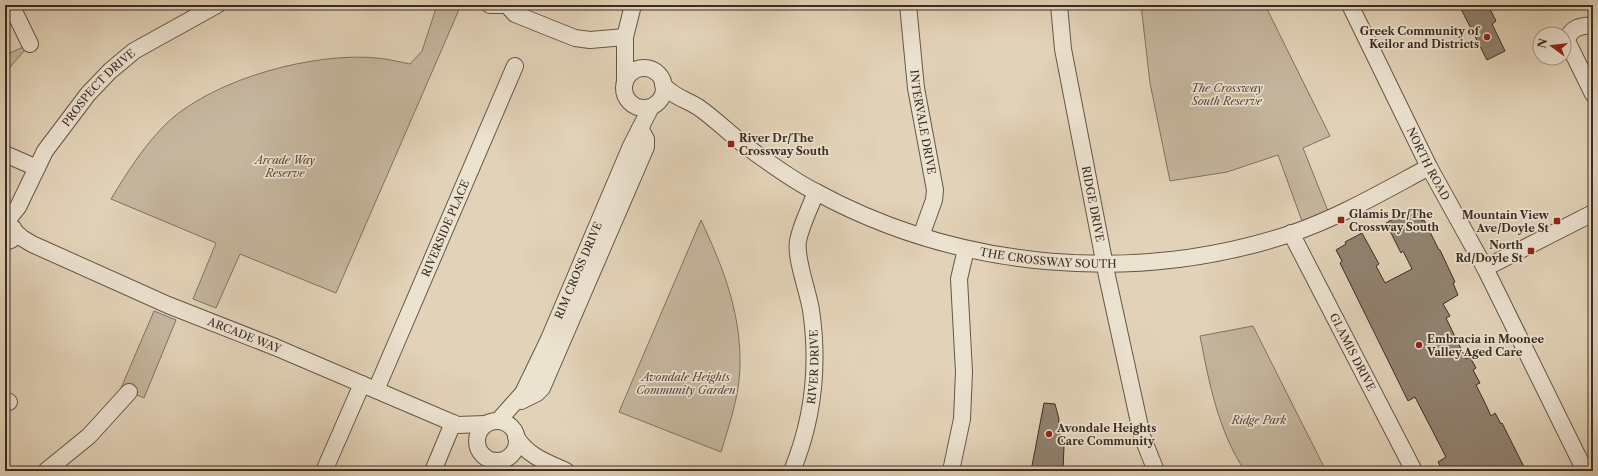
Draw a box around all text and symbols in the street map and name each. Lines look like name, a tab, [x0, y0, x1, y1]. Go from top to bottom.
place label: Greek Community of Keilor and Districts	[1360, 24, 1480, 51]
north arrow	[1532, 26, 1572, 66]
marker: Greek Community of Keilor and Districts	[1482, 32, 1492, 42]
text: N	[1534, 37, 1550, 50]
street label: PROSPECT DRIVE	[59, 46, 138, 129]
street label: INTERVALE DRIVE	[907, 69, 939, 176]
park label: The Crossway South Reserve	[1191, 81, 1263, 108]
street label: NORTH ROAD	[1404, 125, 1453, 203]
place label: River Dr/The Crossway South	[739, 131, 830, 158]
marker: River Dr/The Crossway South	[726, 139, 736, 149]
park label: Arcade Way Reserve	[253, 153, 316, 180]
street label: RIDGE DRIVE	[1079, 165, 1107, 244]
street label: RIVERSIDE PLACE	[418, 177, 473, 279]
place label: Glamis Dr/The Crossway South	[1349, 207, 1440, 234]
place label: Mountain View Ave/Doyle St	[1462, 208, 1550, 235]
marker: Glamis Dr/The Crossway South	[1336, 215, 1346, 225]
marker: Mountain View Ave/Doyle St	[1552, 216, 1562, 226]
street label: RIM CROSS DRIVE	[551, 219, 605, 321]
place label: North Rd/Doyle St	[1455, 238, 1524, 265]
street label: THE CROSSWAY SOUTH	[978, 245, 1117, 271]
marker: North Rd/Doyle St	[1526, 246, 1536, 256]
street label: GLAMIS DRIVE	[1327, 311, 1379, 394]
street label: ARCADE WAY	[205, 314, 284, 356]
street label: RIVER DRIVE	[804, 329, 821, 405]
place label: Embracia in Moonee Valley Aged Care	[1426, 332, 1544, 359]
marker: Embracia in Moonee Valley Aged Care	[1414, 340, 1424, 350]
park label: Avondale Heights Community Garden	[636, 370, 736, 397]
park label: Ridge Park	[1231, 413, 1287, 427]
place label: Avondale Heights Care Community	[1056, 421, 1156, 448]
marker: Avondale Heights Care Community	[1044, 429, 1054, 439]

